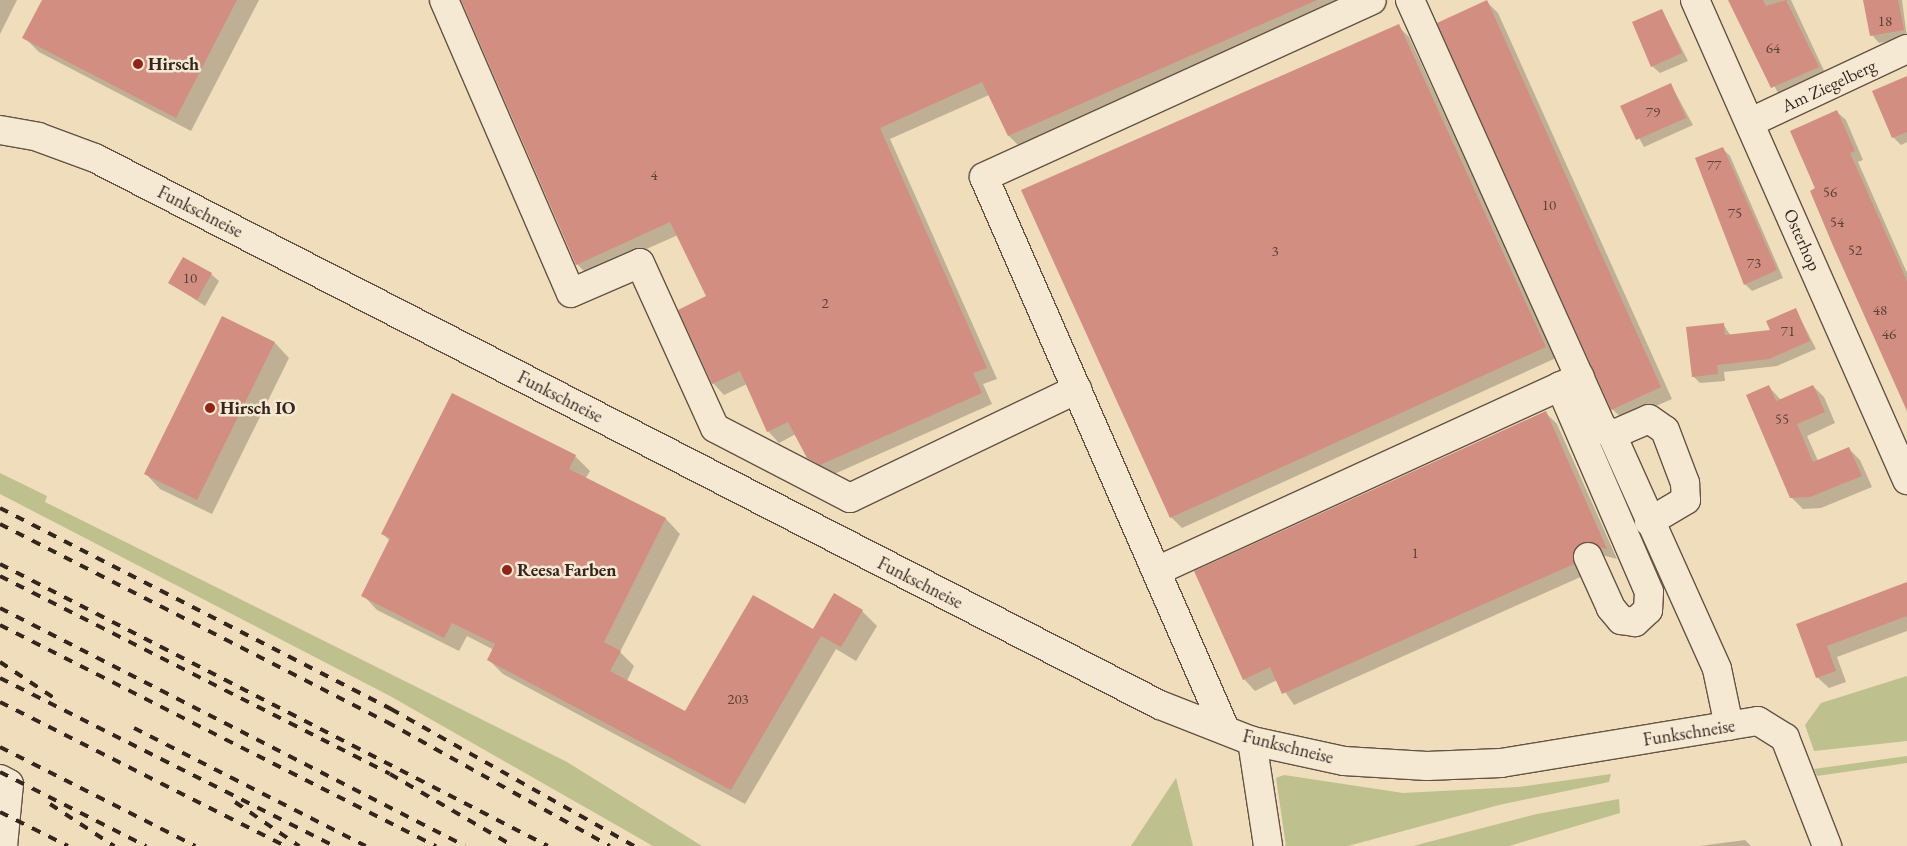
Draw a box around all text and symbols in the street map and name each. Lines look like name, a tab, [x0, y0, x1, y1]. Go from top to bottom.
house number: 18	[1878, 12, 1892, 30]
house number: 64	[1766, 39, 1780, 57]
place label: Hirsch	[148, 53, 199, 75]
street label: Am Ziegelberg	[1778, 55, 1880, 117]
marker: Hirsch	[132, 58, 144, 70]
house number: 79	[1646, 103, 1660, 121]
house number: 77	[1707, 156, 1721, 174]
house number: 4	[650, 166, 658, 184]
street label: Funkschneise	[154, 181, 246, 243]
house number: 56	[1823, 183, 1837, 201]
house number: 10	[1542, 196, 1556, 214]
house number: 75	[1728, 204, 1742, 222]
street label: Osterhop	[1779, 206, 1825, 274]
house number: 54	[1830, 213, 1844, 231]
house number: 52	[1848, 241, 1862, 259]
house number: 3	[1271, 242, 1279, 260]
house number: 73	[1747, 254, 1761, 272]
house number: 10	[183, 269, 197, 287]
house number: 2	[821, 294, 829, 312]
house number: 48	[1873, 301, 1887, 319]
house number: 71	[1781, 322, 1795, 340]
house number: 46	[1882, 325, 1896, 343]
street label: Funkschneise	[514, 366, 606, 428]
place label: Hirsch IO	[220, 397, 295, 419]
marker: Hirsch IO	[204, 402, 216, 414]
house number: 55	[1775, 410, 1789, 428]
house number: 1	[1411, 544, 1419, 562]
street label: Funkschneise	[874, 552, 966, 614]
place label: Reesa Farben	[517, 559, 617, 581]
marker: Reesa Farben	[501, 564, 513, 576]
house number: 203	[727, 690, 749, 708]
street label: Funkschneise	[1641, 715, 1737, 751]
street label: Funkschneise	[1240, 725, 1336, 769]

